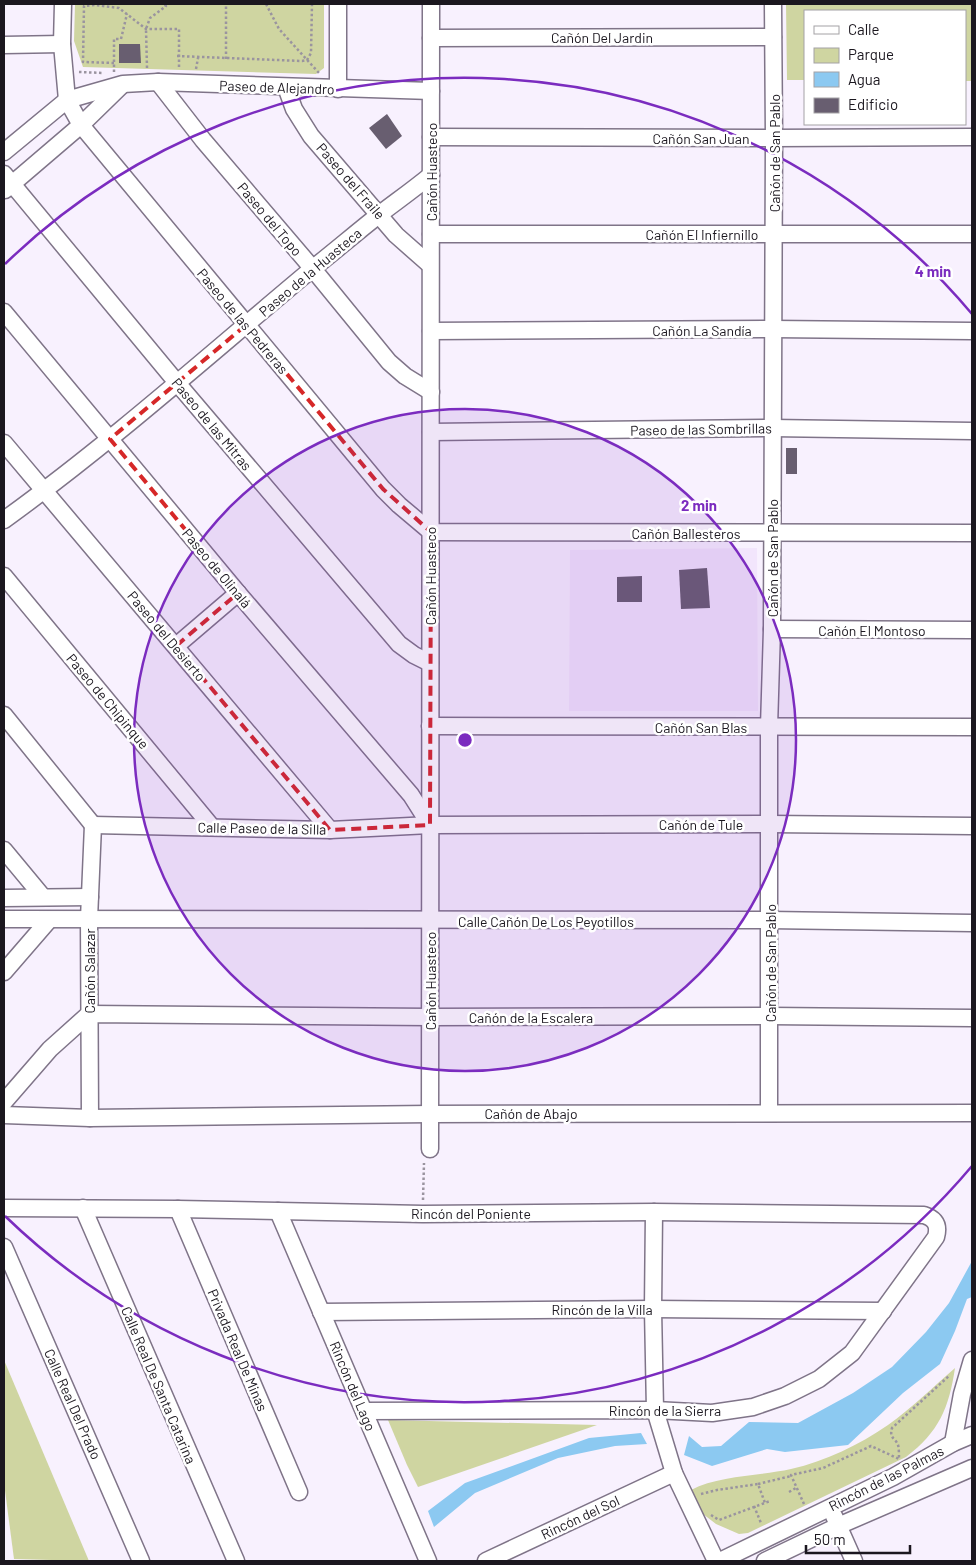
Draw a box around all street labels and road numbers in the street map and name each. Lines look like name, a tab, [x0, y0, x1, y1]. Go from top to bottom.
street label: Cañón Del Jardin	[551, 29, 653, 46]
street label: Paseo de Alejandro	[219, 76, 335, 98]
street label: Cañón de San Pablo	[766, 94, 783, 212]
street label: Cañón Huasteco	[423, 123, 440, 221]
street label: Cañón San Juan	[653, 130, 749, 147]
street label: Paseo del Fraile	[313, 139, 389, 223]
street label: Paseo del Topo	[234, 179, 306, 259]
street label: Paseo de la Huasteca	[255, 224, 365, 320]
street label: Cañón El Infiernillo	[646, 226, 758, 243]
street label: Paseo de las Pedreras	[194, 265, 292, 377]
street label: Cañón La Sandía	[652, 322, 752, 339]
street label: Paseo de las Mitras	[168, 374, 256, 474]
street label: Paseo de las Sombrillas	[630, 419, 772, 439]
street label: Cañón de San Pablo	[764, 499, 781, 617]
street label: Paseo de Olinalá	[179, 525, 255, 611]
street label: Cañón Ballesteros	[631, 525, 741, 542]
street label: Cañón Huasteco	[422, 527, 439, 625]
street label: Paseo del Desierto	[124, 587, 210, 685]
street label: Cañón El Montoso	[818, 622, 926, 639]
street label: Paseo de Chipinque	[63, 650, 153, 752]
street label: Cañón San Blas	[655, 719, 748, 736]
street label: Cañón de Tule	[659, 816, 743, 833]
street label: Calle Paseo de la Silla	[198, 818, 326, 838]
street label: Cañón de San Pablo	[762, 904, 779, 1022]
street label: Calle Cañón De Los Peyotillos	[458, 913, 634, 930]
street label: Cañón Salazar	[81, 928, 98, 1014]
street label: Cañón Huasteco	[422, 932, 439, 1030]
street label: Cañón de la Escalera	[469, 1009, 593, 1026]
street label: Cañón de Abajo	[484, 1105, 578, 1122]
street label: Rincón del Poniente	[411, 1205, 531, 1222]
street label: Privada Real De Minas	[205, 1286, 272, 1414]
street label: Rincón de la Villa	[551, 1301, 653, 1318]
street label: Calle Real De Santa Catarina	[118, 1304, 200, 1466]
street label: Rincón del Lago	[326, 1338, 380, 1434]
street label: Calle Real Del Prado	[41, 1346, 105, 1462]
street label: Rincón de la Sierra	[609, 1402, 721, 1419]
street label: Rincón de las Palmas	[826, 1442, 946, 1514]
street label: Rincón del Sol	[538, 1491, 622, 1543]

